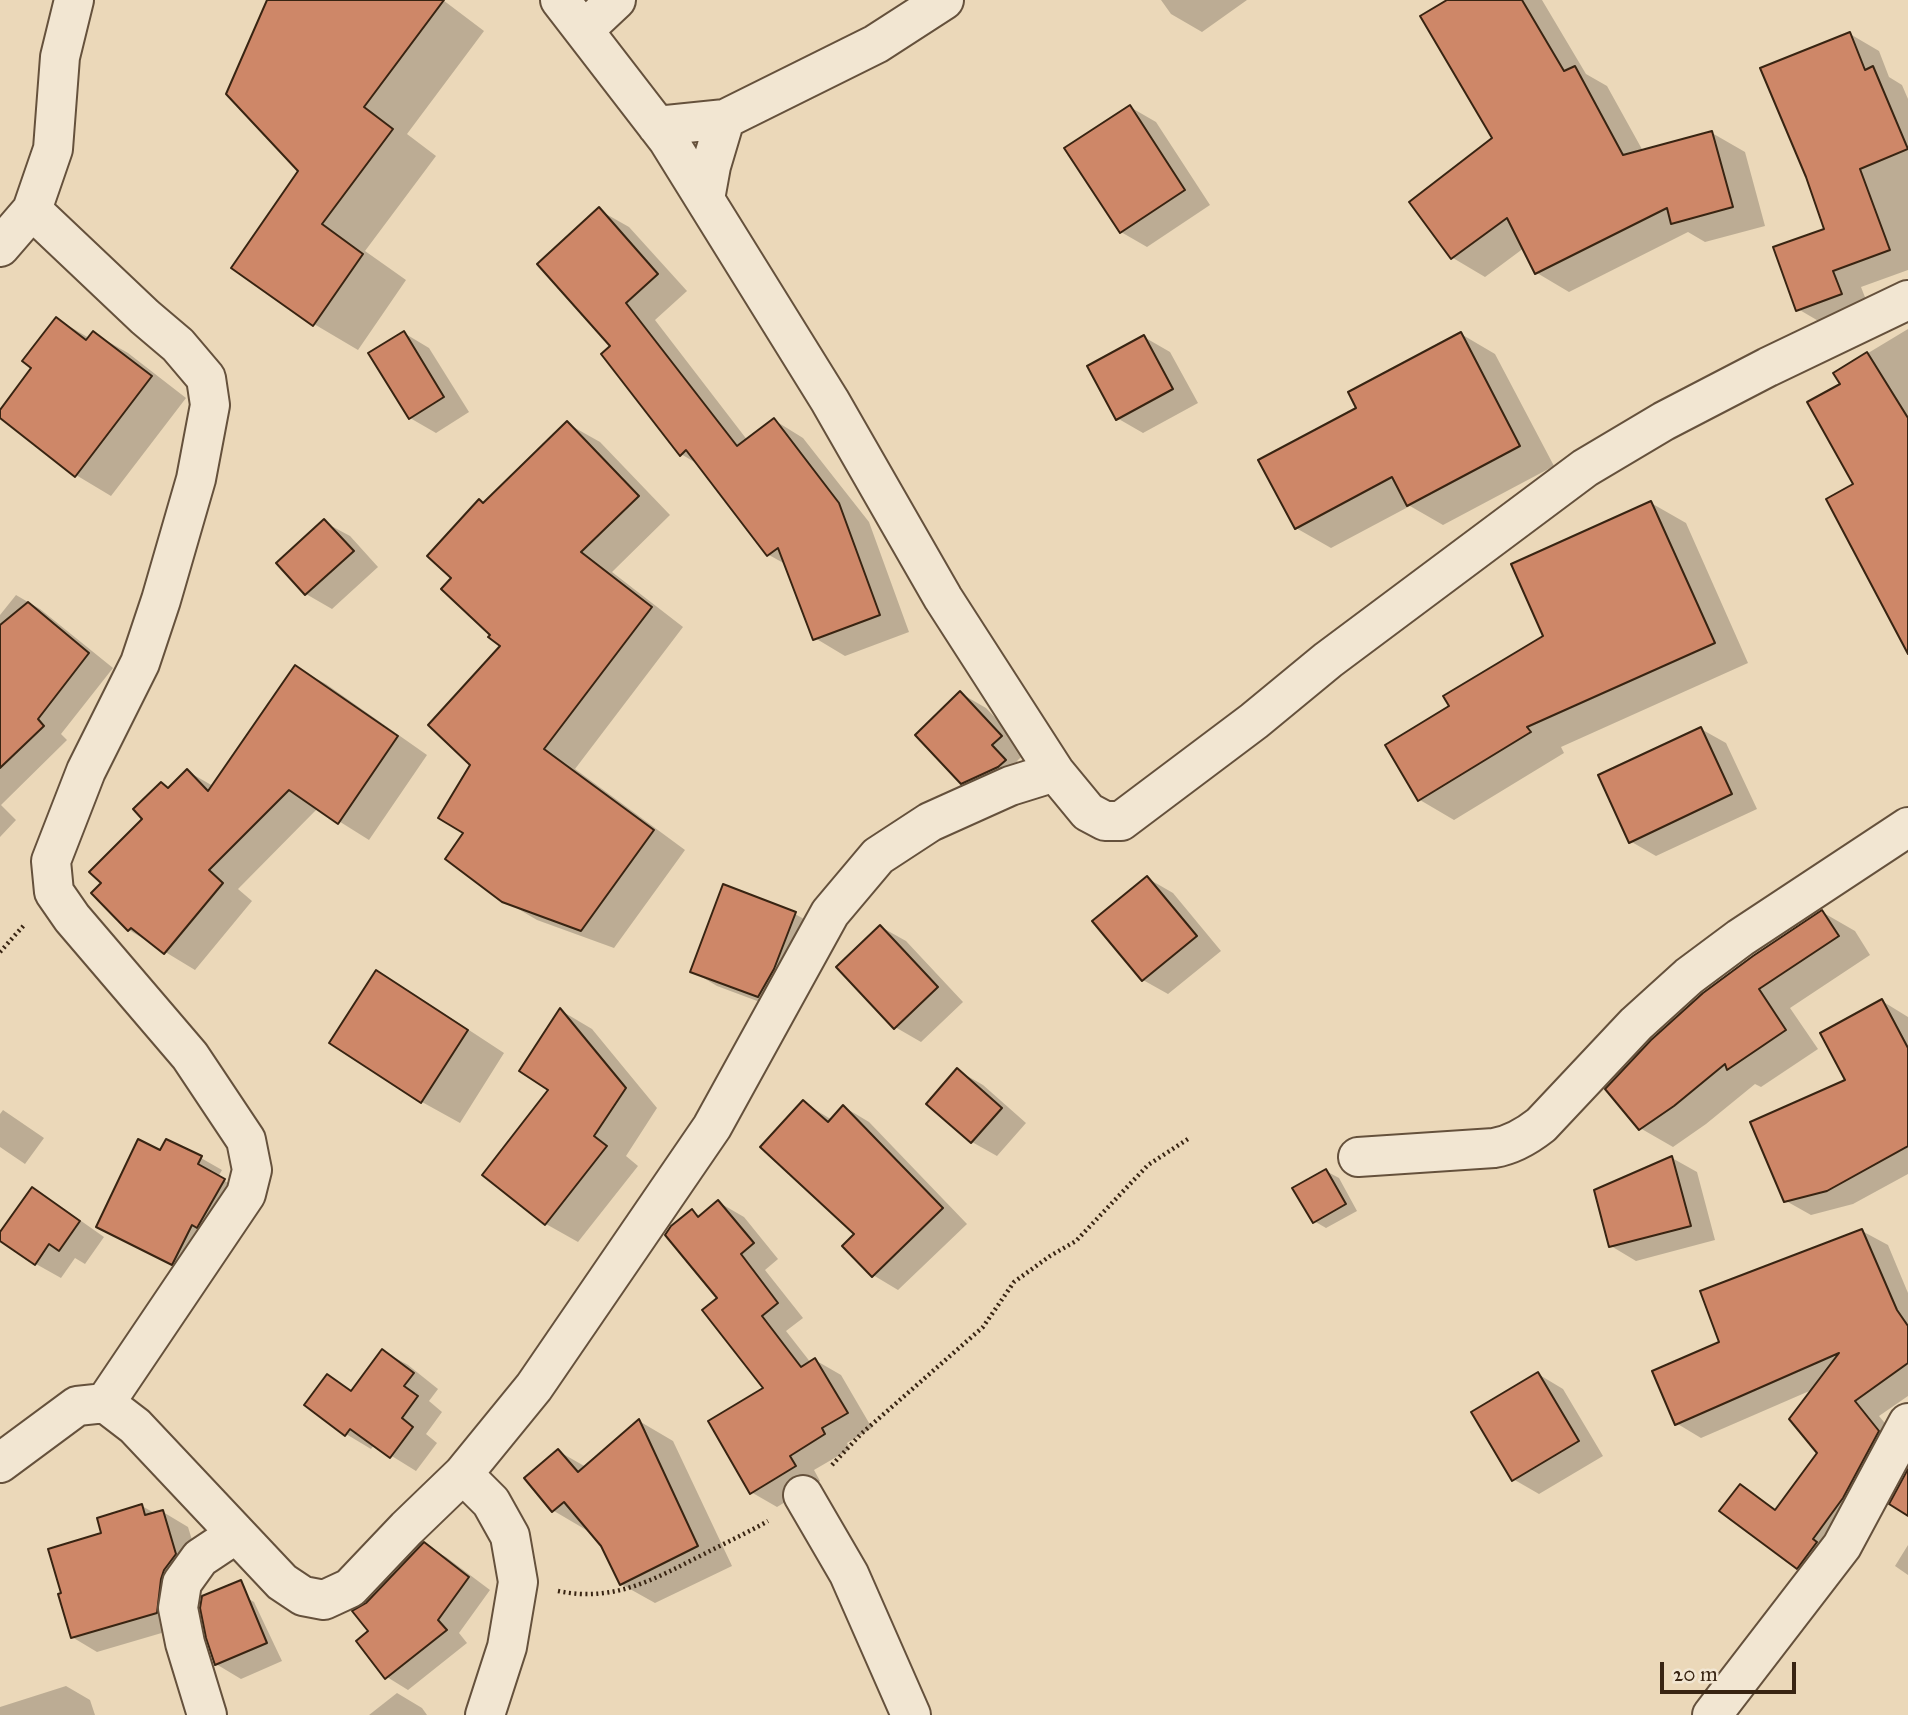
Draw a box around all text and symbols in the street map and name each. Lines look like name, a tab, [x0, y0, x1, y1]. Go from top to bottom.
scale bar	[1663, 1648, 1800, 1692]
text: 20 m	[1673, 1661, 1718, 1687]

